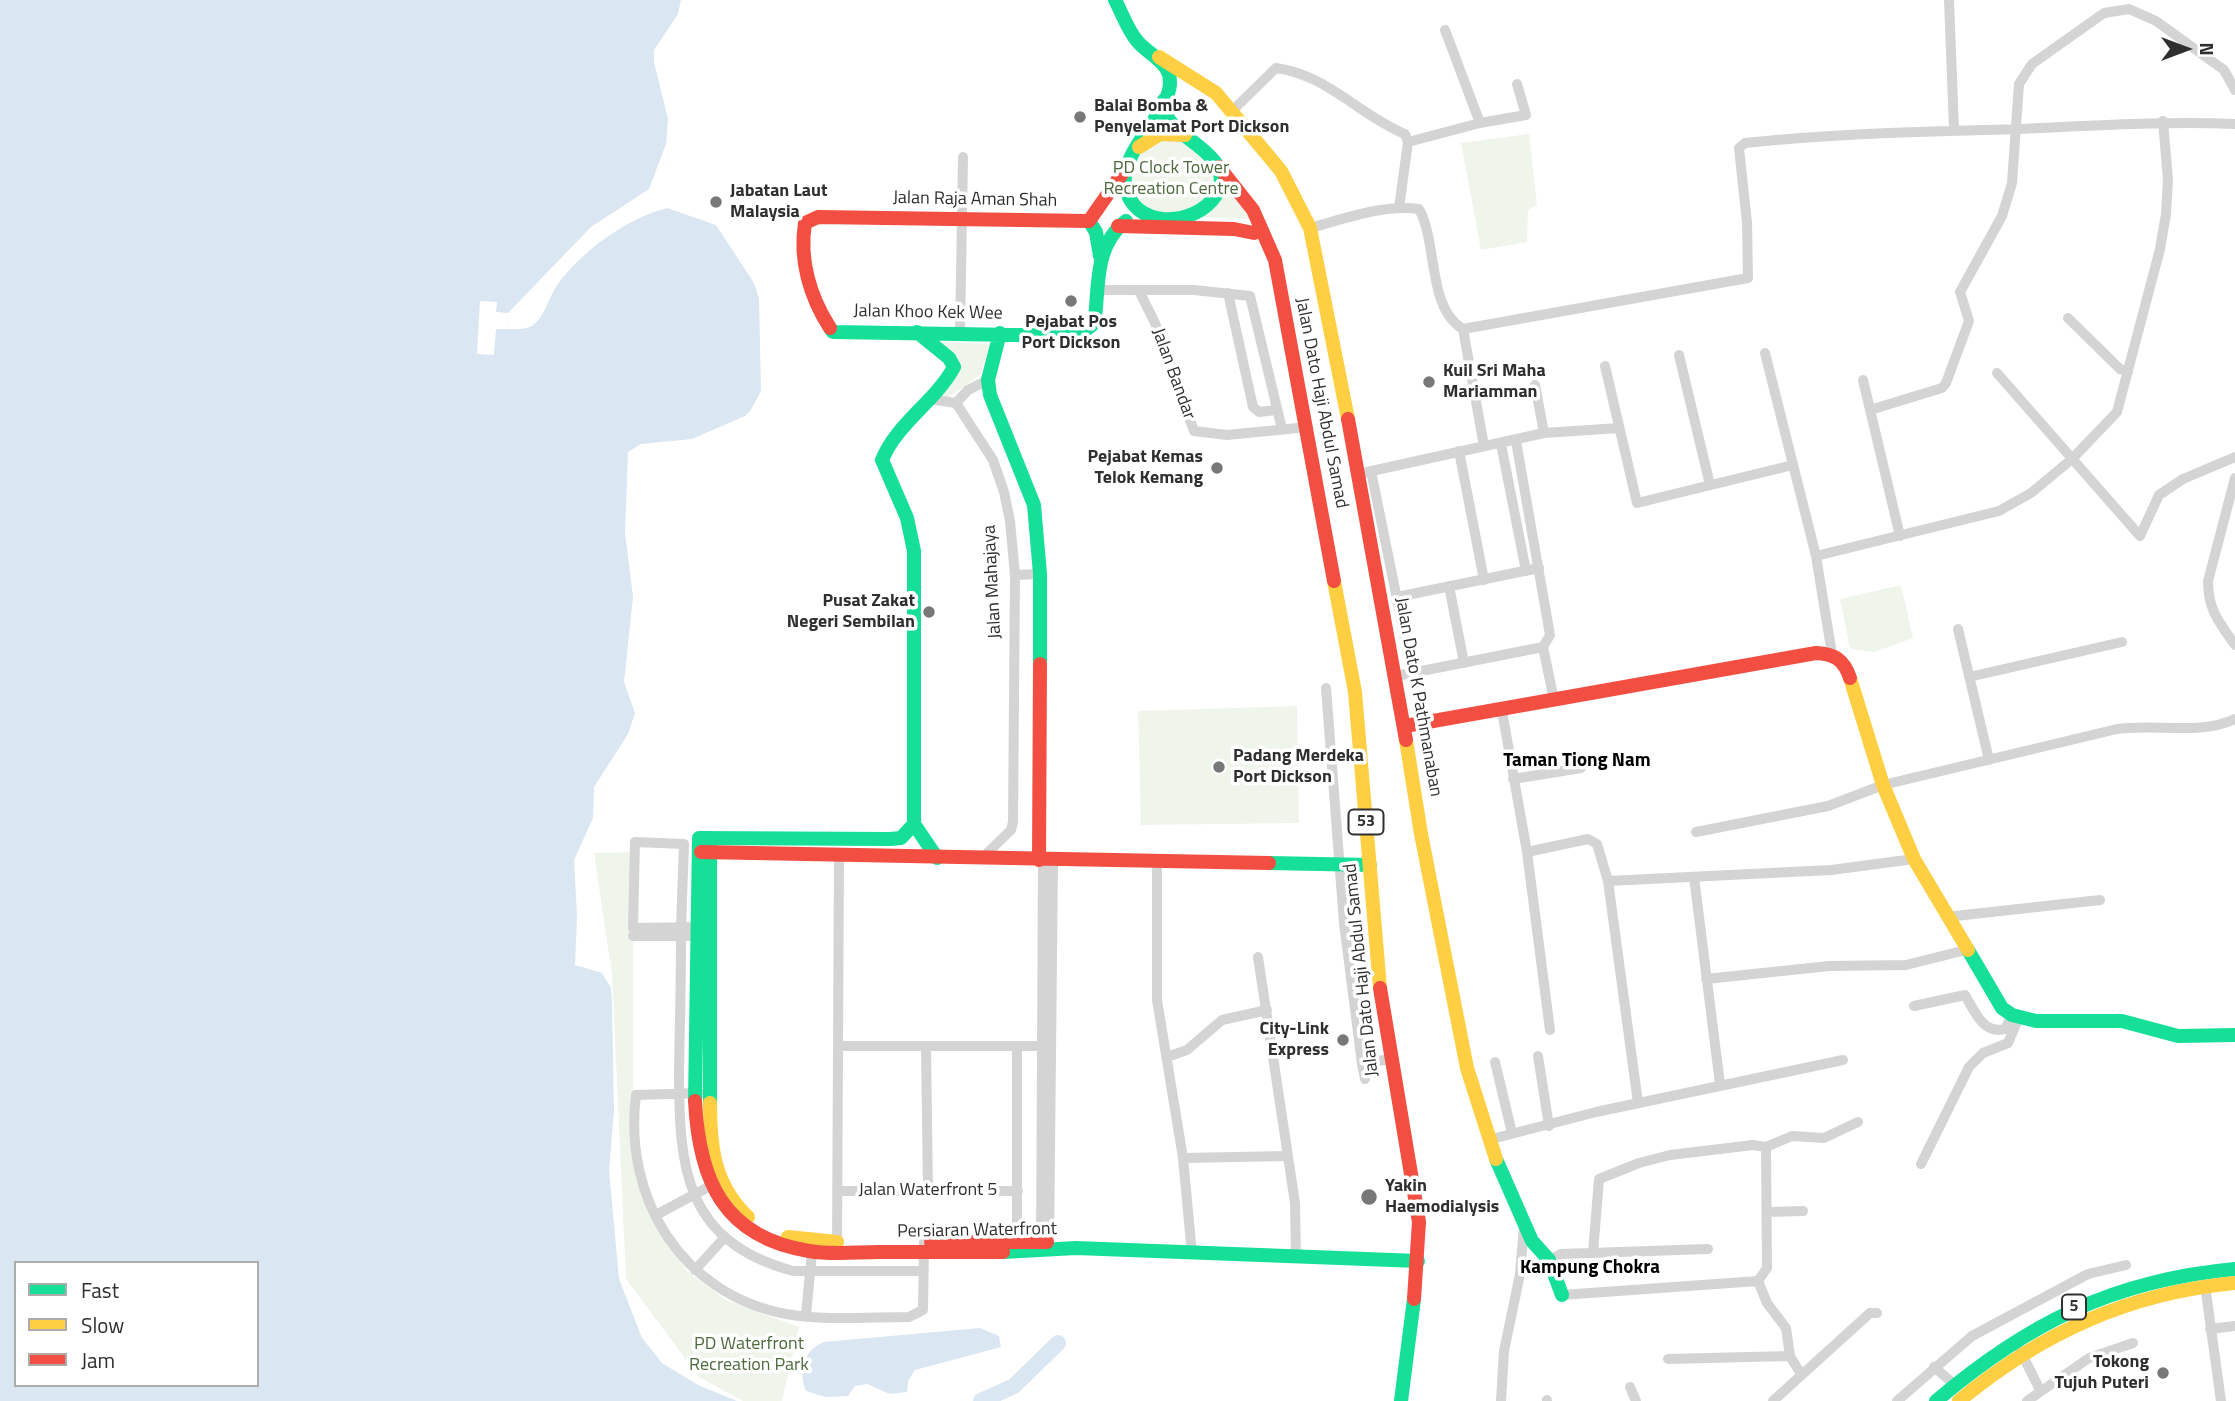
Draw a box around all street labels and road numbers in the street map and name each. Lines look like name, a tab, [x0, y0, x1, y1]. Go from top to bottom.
street label: Jalan Raja Aman Shah	[893, 188, 1057, 212]
street label: Jalan Dato Haji Abdul Samad	[1290, 296, 1352, 510]
street label: Jalan Khoo Kek Wee	[853, 301, 1003, 325]
street label: Jalan Bandar	[1147, 325, 1199, 423]
street label: Jalan Mahajaya	[979, 524, 1007, 640]
street label: Jalan Dato K Pathmanaban	[1390, 596, 1446, 798]
road number: 53	[1348, 810, 1384, 834]
street label: Jalan Dato Haji Abdul Samad	[1340, 862, 1384, 1078]
street label: Jalan Waterfront 5	[859, 1180, 997, 1202]
street label: Persiaran Waterfront	[897, 1219, 1057, 1243]
road number: 5	[2062, 1294, 2086, 1320]

